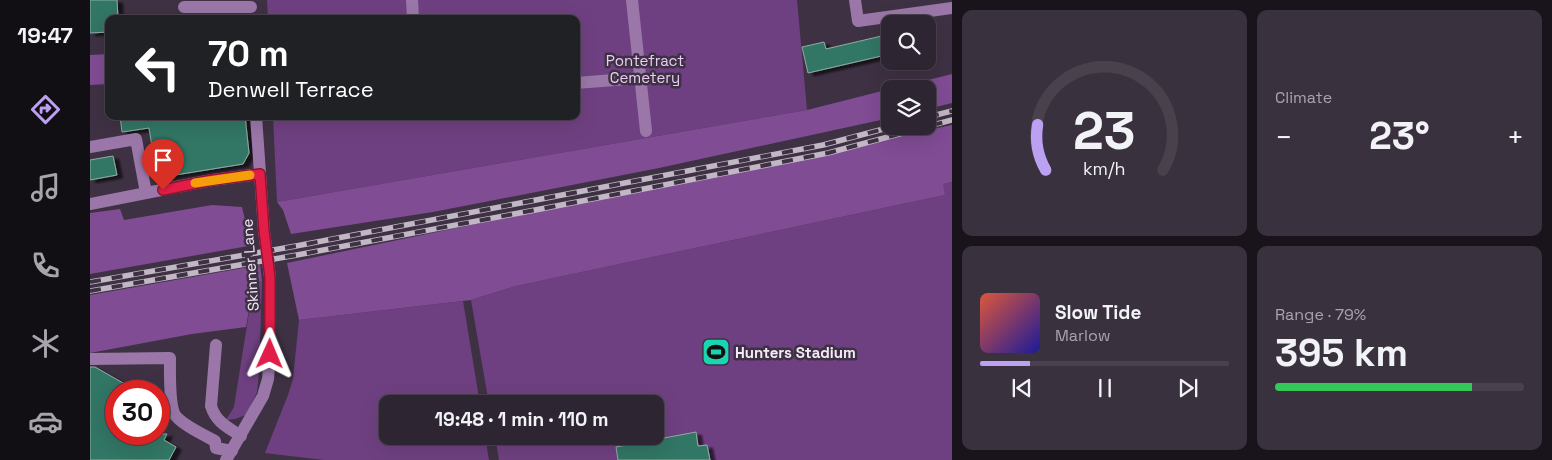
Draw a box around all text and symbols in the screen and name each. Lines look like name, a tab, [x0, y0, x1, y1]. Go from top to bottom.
map controls	[881, 15, 936, 135]
button: search	[881, 15, 936, 70]
text: 19:47	[17, 21, 73, 49]
text: 70 m	[208, 32, 289, 76]
icon: left	[125, 35, 190, 100]
park label: Pontefract Cemetery	[606, 51, 684, 87]
text: Denwell Terrace	[208, 75, 374, 103]
button: layers	[881, 80, 936, 135]
text: Climate	[1275, 87, 1332, 108]
icon: directions	[28, 92, 63, 127]
text: 23	[1073, 98, 1136, 164]
text: 23°	[1369, 112, 1430, 160]
text: −	[1275, 119, 1292, 155]
text: +	[1507, 119, 1524, 155]
pin	[142, 139, 184, 190]
icon: arrive	[149, 146, 177, 174]
text: km/h	[1083, 157, 1126, 180]
icon: music	[28, 170, 63, 205]
street label: Skinner Lane	[237, 218, 263, 312]
icon: phone	[28, 248, 63, 283]
text: Slow Tide	[1055, 300, 1141, 325]
text: Range · 79%	[1275, 304, 1366, 325]
text: Marlow	[1055, 325, 1111, 346]
icon: climate	[28, 326, 63, 361]
position arrow	[243, 327, 295, 379]
text: 395 km	[1275, 329, 1408, 377]
sports icon: Hunters Stadium	[701, 337, 731, 367]
place label: Hunters Stadium	[735, 343, 856, 362]
icon: previous	[1008, 374, 1036, 402]
icon: pause	[1091, 374, 1119, 402]
icon: next	[1174, 374, 1202, 402]
speed limit sign: 30	[105, 380, 170, 445]
icon: car	[28, 404, 63, 439]
text: 19:48 · 1 min · 110 m	[434, 407, 609, 432]

